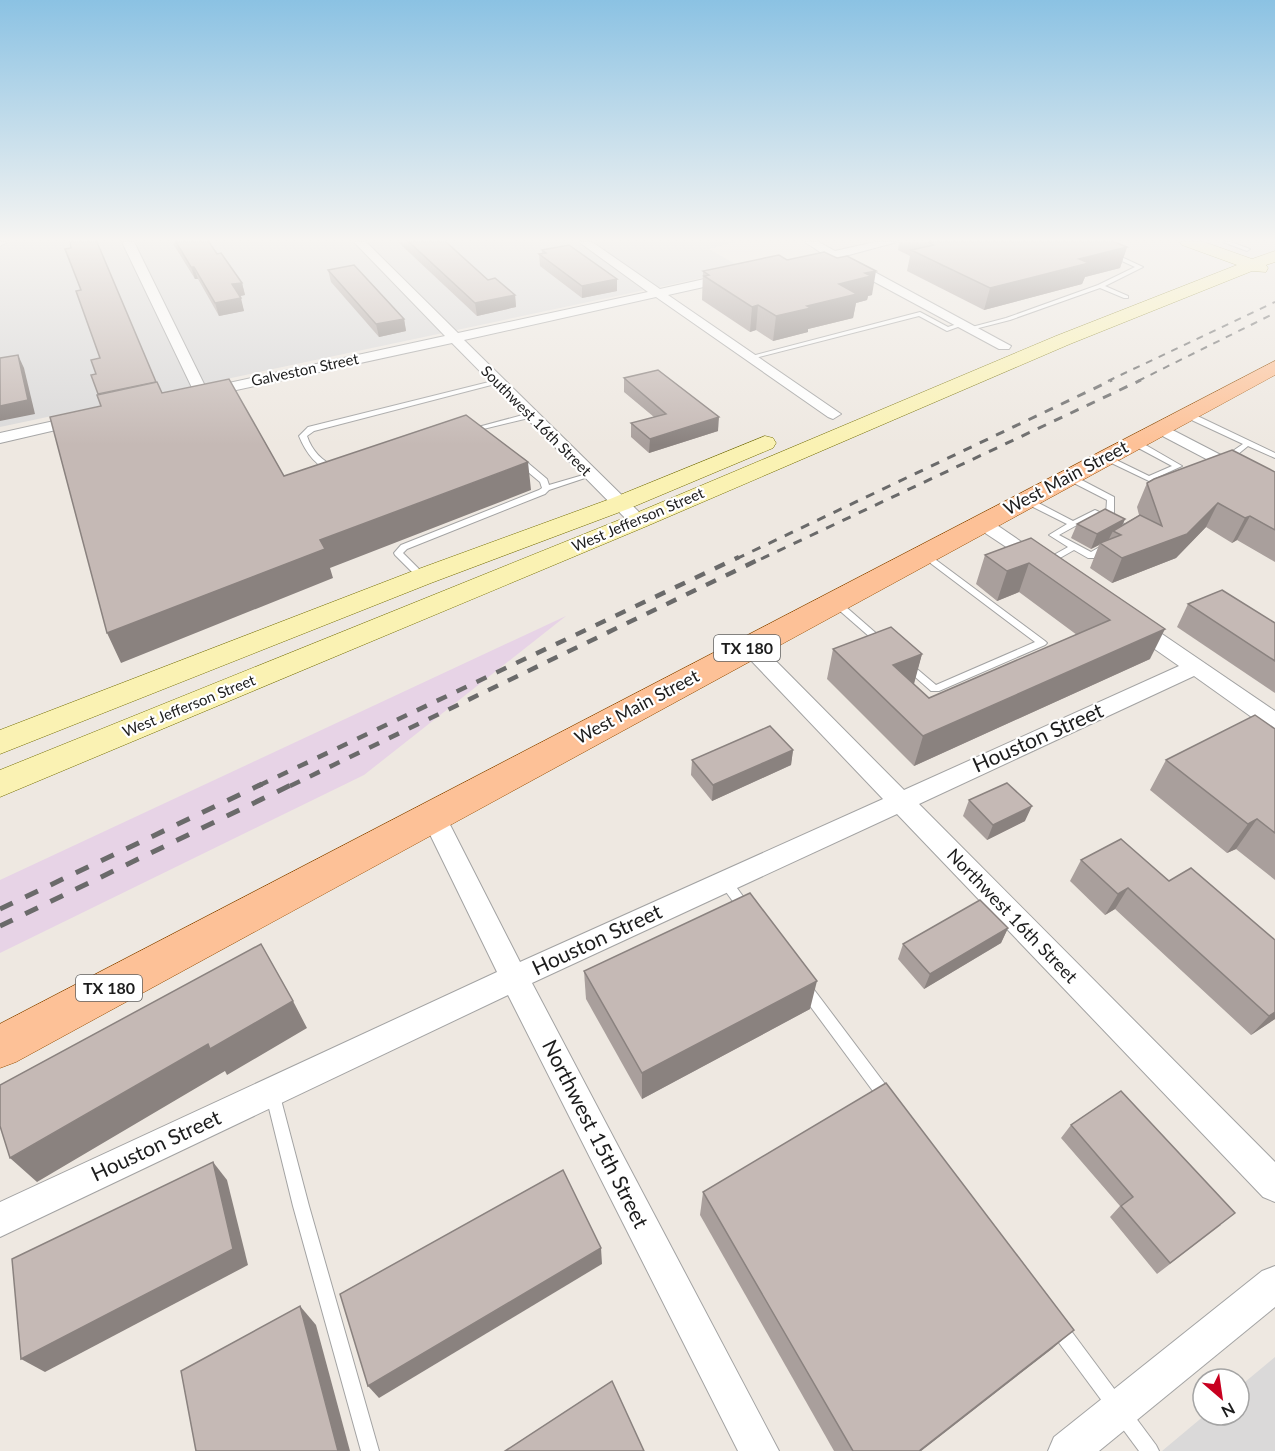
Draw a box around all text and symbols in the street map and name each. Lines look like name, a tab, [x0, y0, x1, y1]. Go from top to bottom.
street label: Galveston Street	[249, 349, 361, 389]
street label: Southwest 16th Street	[478, 361, 596, 480]
street label: West Main Street	[1000, 435, 1132, 519]
street label: West Jefferson Street	[569, 483, 707, 555]
road number: TX 180	[714, 635, 780, 661]
street label: West Main Street	[571, 664, 703, 748]
street label: West Jefferson Street	[120, 670, 258, 740]
street label: Houston Street	[968, 697, 1107, 777]
street label: Northwest 16th Street	[943, 843, 1083, 988]
street label: Houston Street	[528, 897, 666, 980]
road number: TX 180	[76, 975, 142, 1001]
street label: Northwest 15th Street	[538, 1035, 655, 1232]
street label: Houston Street	[87, 1103, 225, 1186]
north arrow	[1191, 1367, 1251, 1427]
text: N	[1219, 1399, 1239, 1422]

